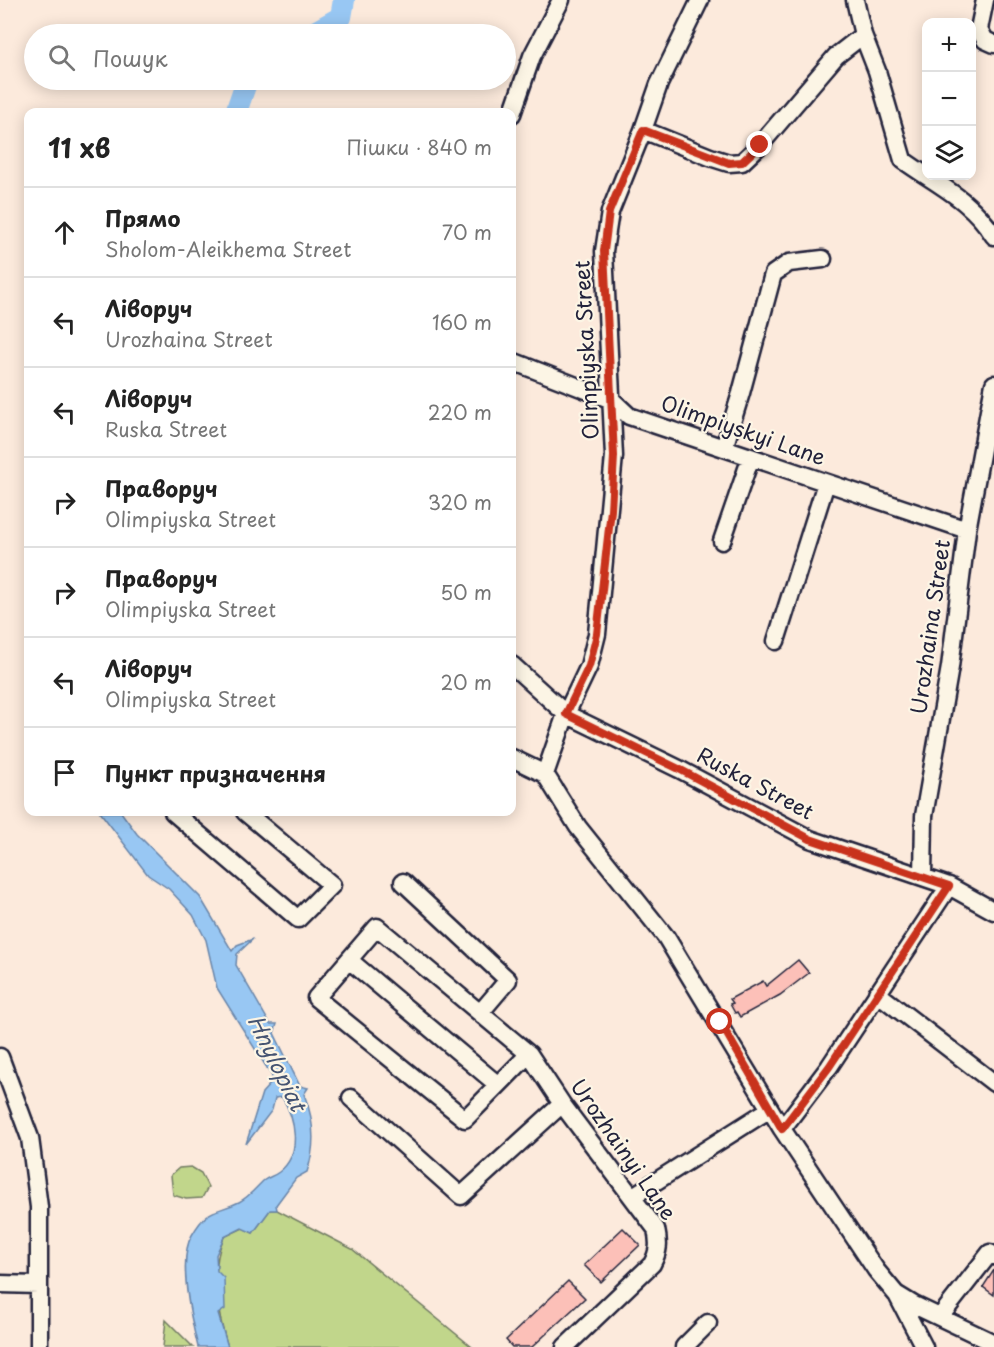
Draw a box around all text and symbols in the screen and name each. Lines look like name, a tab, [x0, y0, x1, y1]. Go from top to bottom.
map controls	[922, 18, 976, 180]
button: +	[922, 18, 976, 72]
search box	[24, 24, 516, 90]
icon: search	[45, 41, 78, 74]
text: Пошук	[93, 41, 168, 74]
button: −	[922, 72, 976, 126]
button: layers	[922, 126, 976, 180]
text: 11 хв	[48, 128, 110, 167]
route end	[746, 131, 772, 157]
text: Пішки · 840 m	[346, 132, 492, 162]
text: Прямо	[105, 201, 180, 234]
icon: ahead	[48, 216, 81, 249]
text: 70 m	[442, 217, 492, 247]
text: Sholom-Aleikhema Street	[105, 234, 351, 264]
street label: Olimpiyska Street	[564, 260, 606, 441]
text: Ліворуч	[105, 291, 192, 324]
icon: left	[48, 306, 81, 339]
text: 160 m	[432, 307, 492, 337]
text: Urozhaina Street	[105, 324, 273, 354]
text: Ліворуч	[105, 381, 192, 414]
street label: Olimpiyskyi Lane	[657, 386, 830, 472]
icon: left	[48, 396, 81, 429]
text: 220 m	[428, 397, 492, 427]
text: Ruska Street	[105, 414, 227, 444]
text: Праворуч	[105, 471, 218, 504]
icon: right	[48, 486, 81, 519]
text: 320 m	[428, 487, 492, 517]
text: Olimpiyska Street	[105, 504, 276, 534]
street label: Urozhaina Street	[901, 537, 957, 716]
text: Праворуч	[105, 561, 218, 594]
icon: right	[48, 576, 81, 609]
text: 50 m	[440, 577, 492, 607]
text: Olimpiyska Street	[105, 594, 276, 624]
text: Ліворуч	[105, 651, 192, 684]
icon: left	[48, 666, 81, 699]
text: 20 m	[440, 667, 492, 697]
text: Olimpiyska Street	[105, 684, 276, 714]
street label: Ruska Street	[692, 738, 820, 826]
icon: arrive	[48, 756, 81, 789]
text: Пункт призначення	[105, 756, 326, 789]
route start	[706, 1008, 732, 1034]
water label: Hnylopiat	[241, 1009, 317, 1119]
street label: Urozhainyi Lane	[564, 1071, 686, 1226]

